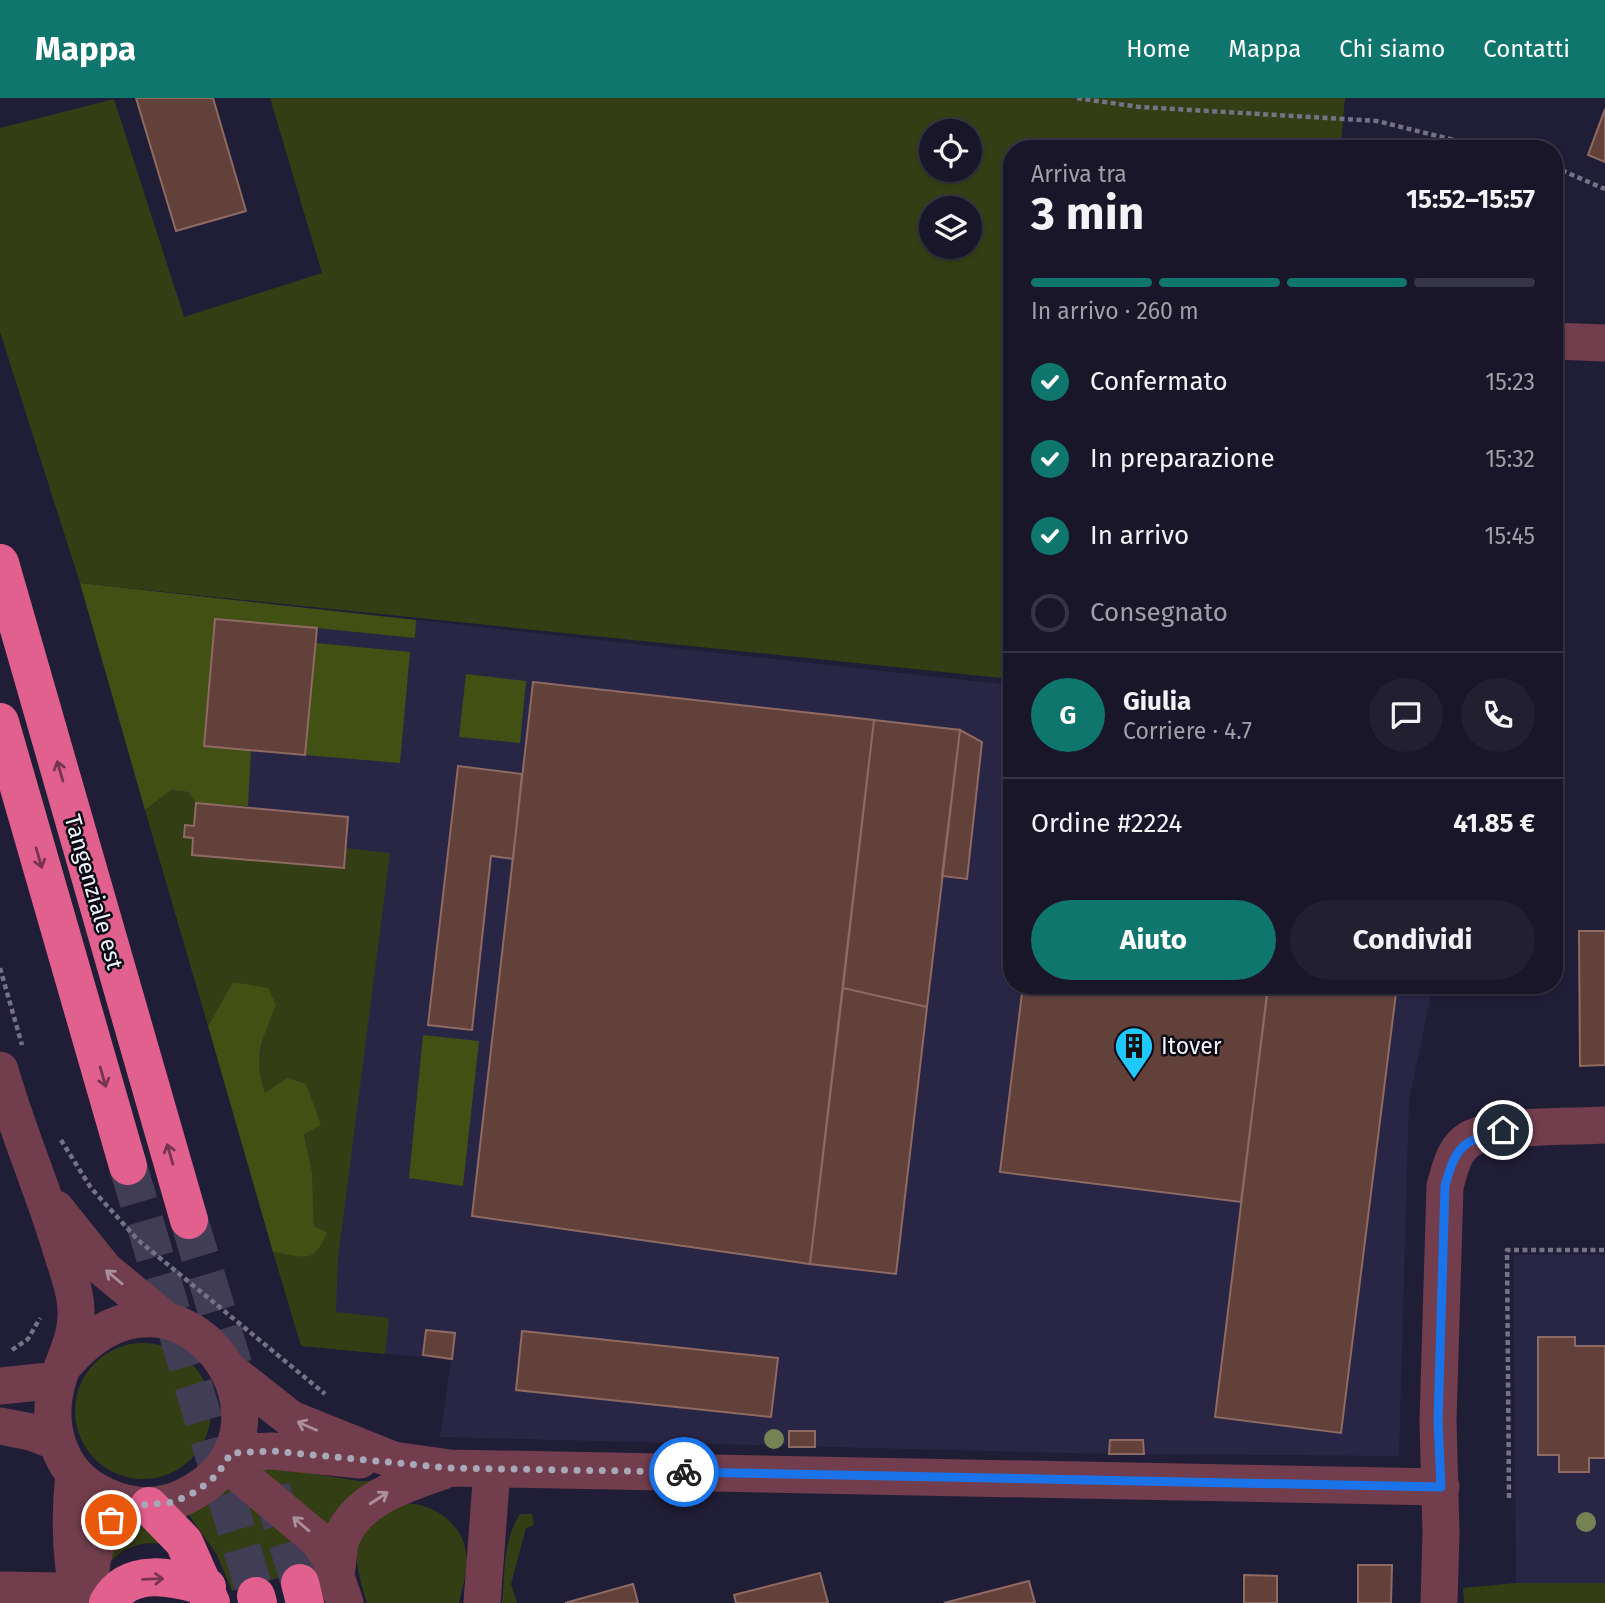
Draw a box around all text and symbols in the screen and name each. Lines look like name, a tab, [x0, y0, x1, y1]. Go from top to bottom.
text: Mappa	[35, 29, 136, 69]
text: Home	[1126, 35, 1190, 63]
text: Mappa	[1228, 35, 1301, 63]
text: Chi siamo	[1339, 35, 1445, 63]
text: Contatti	[1483, 35, 1570, 63]
map controls	[919, 119, 982, 259]
button: locate	[919, 119, 982, 182]
text: Arriva tra	[1031, 160, 1127, 188]
text: 15:52–15:57	[1406, 184, 1535, 215]
text: 3 min	[1031, 186, 1144, 241]
button: layers	[919, 196, 982, 259]
text: In arrivo · 260 m	[1031, 297, 1199, 325]
icon: check	[1031, 363, 1069, 401]
text: Confermato	[1090, 366, 1228, 397]
text: 15:23	[1485, 368, 1535, 396]
icon: check	[1031, 440, 1069, 478]
text: In preparazione	[1090, 443, 1275, 474]
text: 15:32	[1485, 445, 1535, 473]
icon: check	[1031, 517, 1069, 555]
text: In arrivo	[1090, 520, 1189, 551]
text: 15:45	[1485, 522, 1535, 550]
text: Consegnato	[1090, 597, 1228, 628]
button: chat	[1369, 678, 1443, 752]
button: phone	[1461, 678, 1535, 752]
text: Giulia	[1123, 686, 1191, 717]
text: G	[1060, 700, 1076, 731]
text: Corriere · 4.7	[1123, 717, 1252, 745]
one-way arrow	[52, 760, 65, 782]
text: Ordine #2224	[1031, 808, 1182, 839]
text: 41.85 €	[1453, 808, 1535, 839]
street label: Tangenziale est	[58, 811, 130, 973]
one-way arrow	[34, 847, 47, 869]
button: Aiuto	[1031, 900, 1276, 980]
button: Condividi	[1290, 900, 1535, 980]
building icon: Itover	[1113, 1025, 1155, 1080]
place label: Itover	[1161, 1032, 1222, 1060]
one-way arrow	[97, 1066, 110, 1088]
pin	[1473, 1100, 1533, 1160]
icon: home	[1484, 1111, 1522, 1149]
one-way arrow	[163, 1144, 176, 1166]
one-way arrow	[106, 1269, 124, 1285]
one-way arrow	[297, 1418, 318, 1431]
courier	[649, 1437, 719, 1507]
icon: bike	[665, 1453, 703, 1491]
pin	[81, 1490, 141, 1550]
one-way arrow	[369, 1491, 388, 1506]
icon: bag	[92, 1501, 130, 1539]
one-way arrow	[292, 1516, 310, 1532]
one-way arrow	[141, 1572, 164, 1585]

